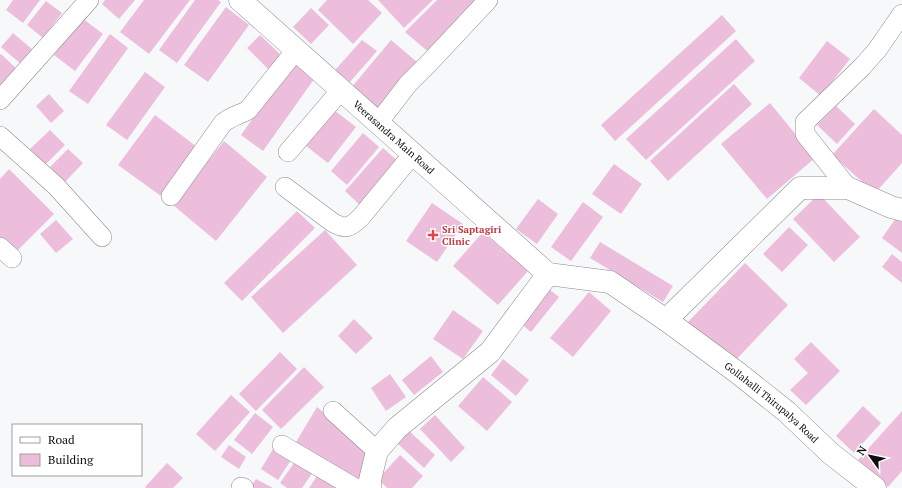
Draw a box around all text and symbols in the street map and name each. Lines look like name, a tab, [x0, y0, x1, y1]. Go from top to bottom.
street label: Veerasandra Main Road	[350, 97, 438, 177]
place label: Sri Saptagiri Clinic	[442, 223, 502, 248]
marker: Sri Saptagiri Clinic	[427, 229, 439, 241]
street label: Gollahalli Thirupalya Road	[722, 359, 822, 446]
legend	[12, 424, 142, 476]
text: Road	[48, 432, 75, 447]
north arrow	[850, 436, 890, 476]
text: N	[853, 443, 870, 458]
text: Building	[48, 452, 94, 467]

